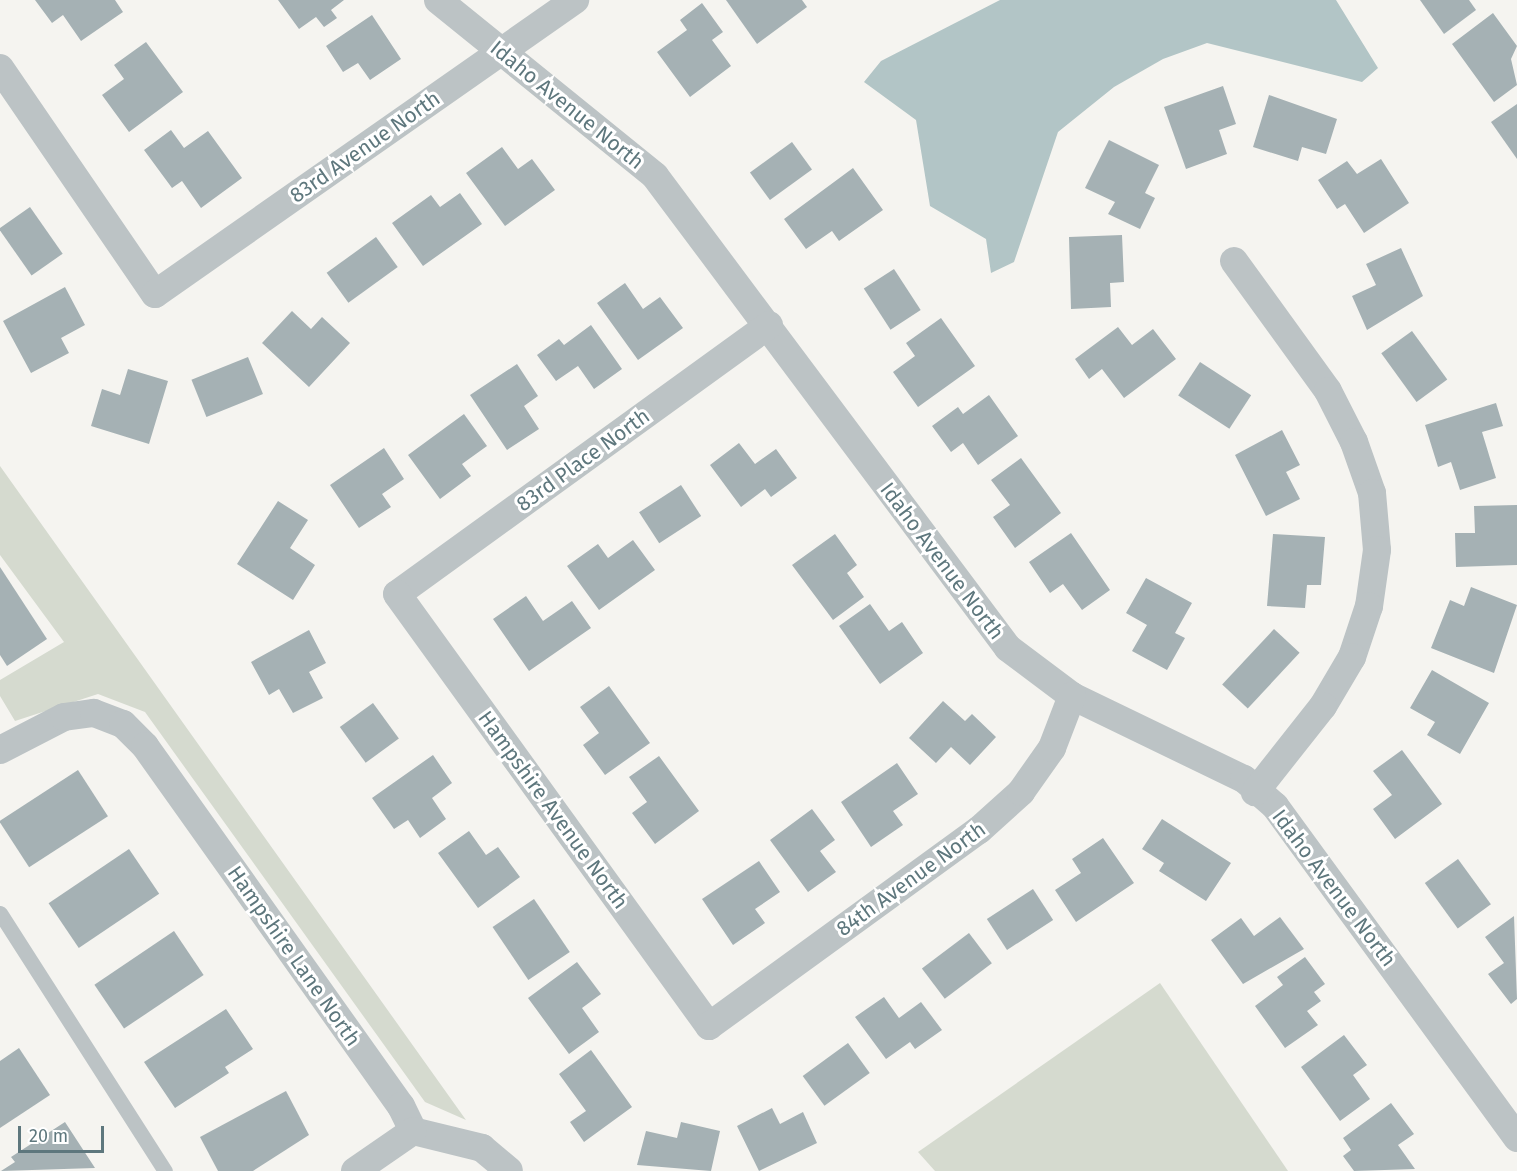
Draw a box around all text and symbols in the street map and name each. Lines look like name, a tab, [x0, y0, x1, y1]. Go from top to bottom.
street label: Idaho Avenue North	[485, 35, 649, 175]
street label: 83rd Avenue North	[285, 86, 445, 208]
street label: 83rd Place North	[512, 403, 654, 517]
street label: Idaho Avenue North	[875, 477, 1009, 645]
street label: Hampshire Avenue North	[473, 706, 633, 914]
street label: Idaho Avenue North	[1267, 804, 1401, 972]
street label: 84th Avenue North	[832, 816, 990, 942]
street label: Hampshire Lane North	[222, 861, 366, 1051]
scale bar	[21, 1114, 106, 1152]
text: 20 m	[29, 1125, 68, 1147]

